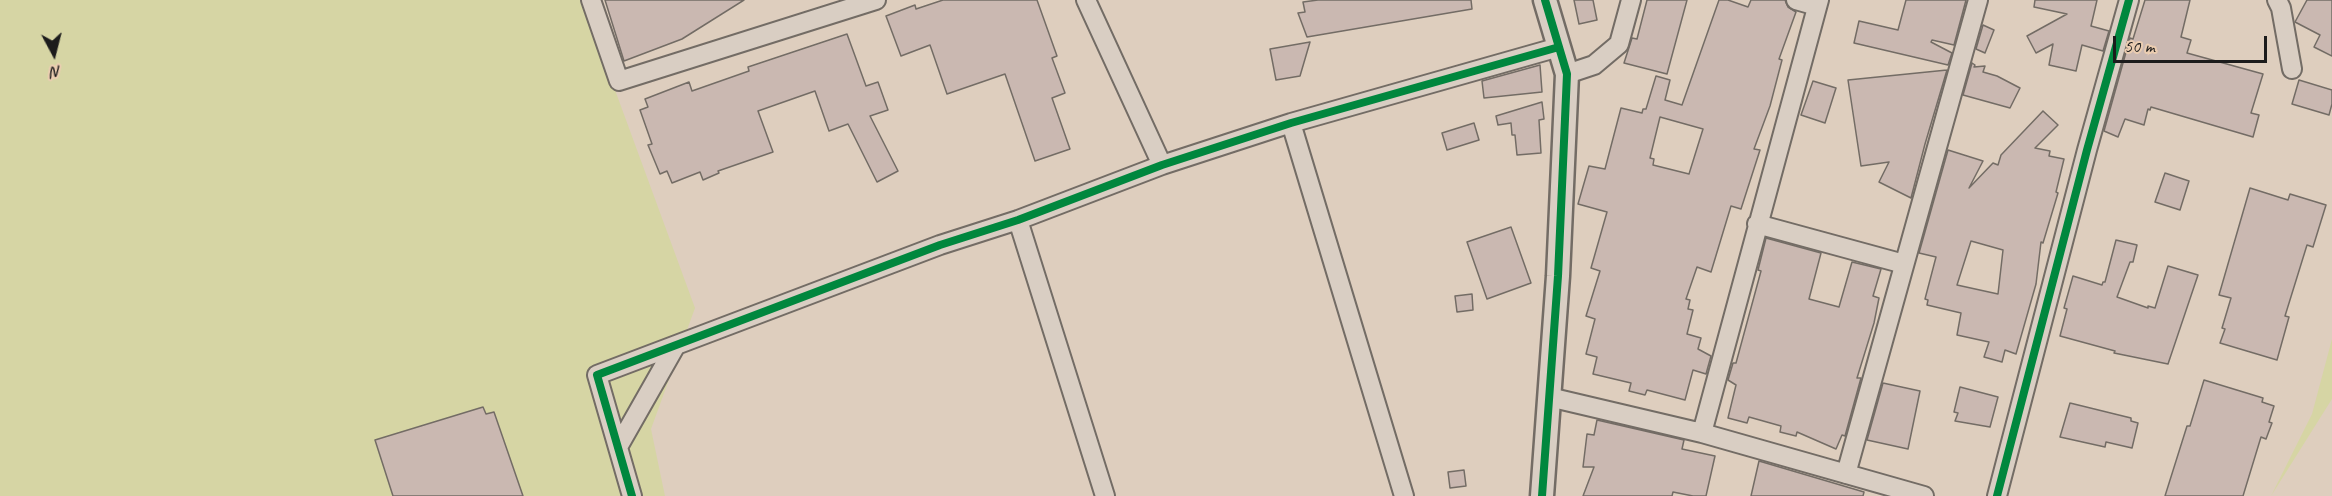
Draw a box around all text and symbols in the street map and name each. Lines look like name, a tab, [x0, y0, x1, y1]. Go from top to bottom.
north arrow	[24, 24, 84, 84]
scale bar	[2116, 24, 2270, 62]
text: 50 m	[2124, 35, 2155, 57]
text: N	[50, 61, 62, 82]

